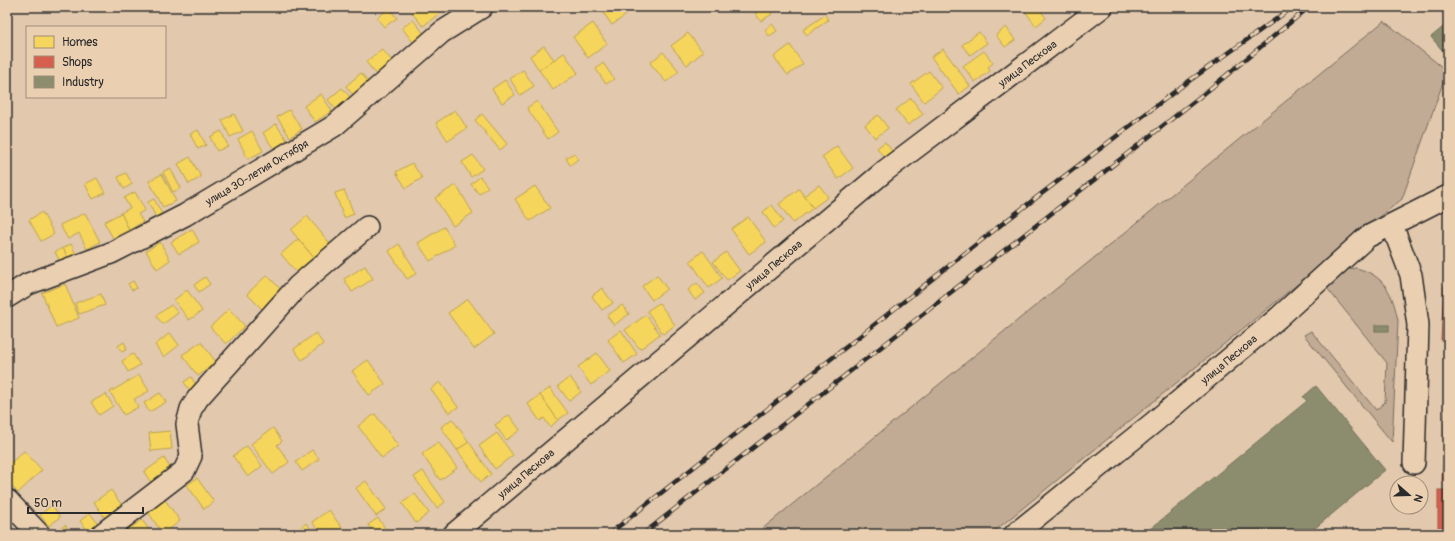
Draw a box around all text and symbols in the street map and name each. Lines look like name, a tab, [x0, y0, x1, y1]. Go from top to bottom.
legend	[26, 26, 166, 98]
text: Homes	[62, 35, 98, 50]
street label: улица Пескова	[995, 38, 1059, 90]
text: Shops	[62, 55, 93, 70]
text: Industry	[62, 75, 104, 90]
street label: улица 30-летия Октября	[202, 137, 311, 209]
street label: улица Пескова	[742, 238, 805, 293]
street label: улица Пескова	[1197, 332, 1260, 388]
street label: улица Пескова	[495, 446, 557, 502]
north arrow	[1389, 475, 1429, 515]
scale bar	[28, 489, 143, 515]
text: N	[1410, 493, 1425, 504]
text: 50 m	[34, 496, 62, 511]

